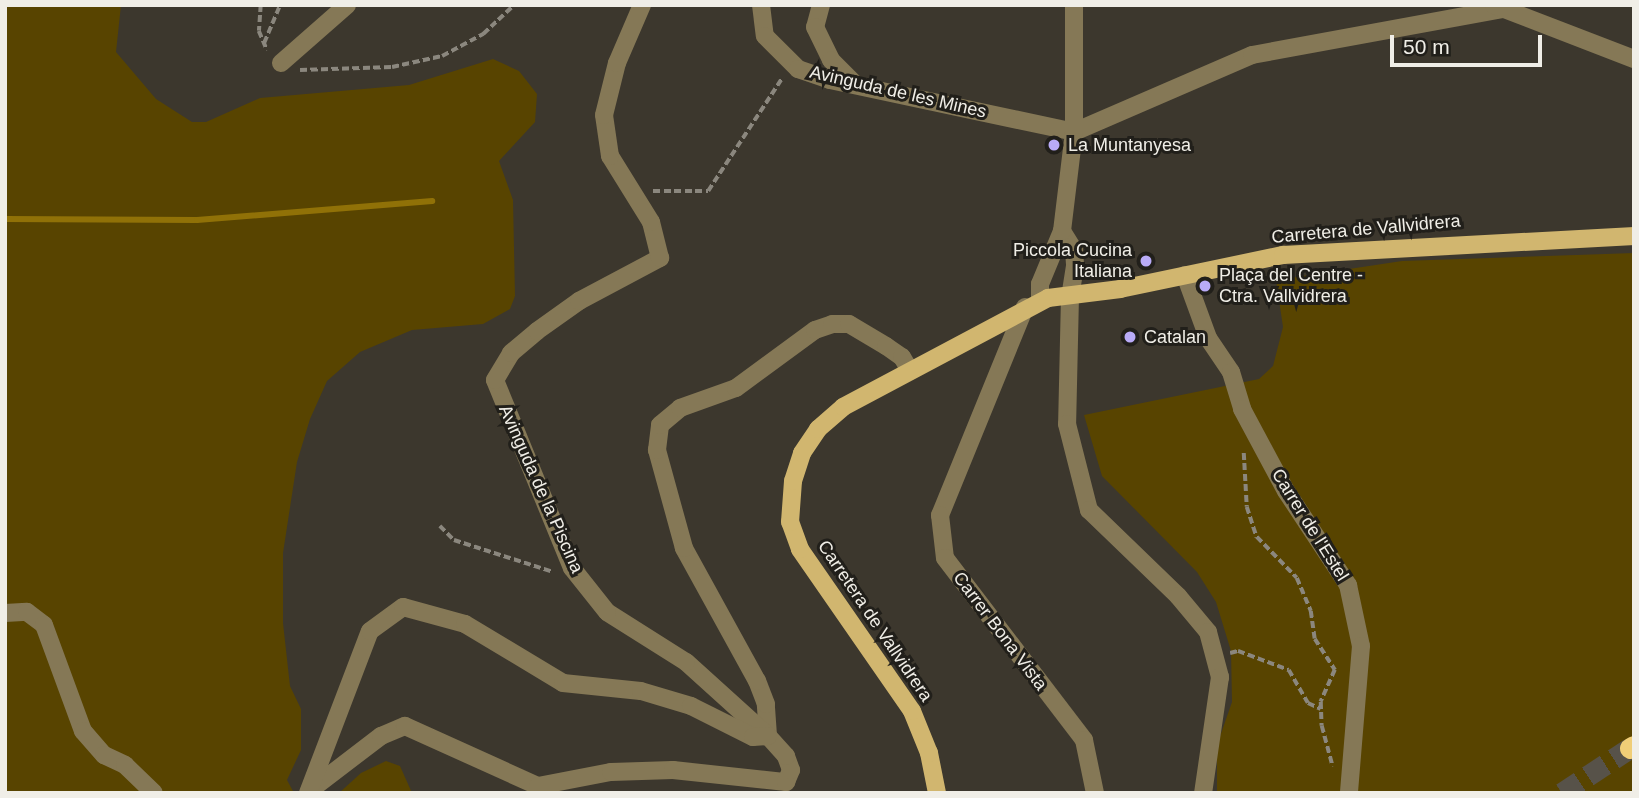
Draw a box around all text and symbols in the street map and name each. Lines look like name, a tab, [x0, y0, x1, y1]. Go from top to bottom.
scale bar	[1394, 21, 1546, 65]
text: 50 m	[1403, 35, 1450, 58]
street label: Avinguda de les Mines	[807, 61, 989, 123]
place label: La Muntanyesa	[1068, 134, 1191, 156]
marker: La Muntanyesa	[1046, 137, 1062, 153]
street label: Carretera de Vallvidrera	[1271, 210, 1461, 248]
place label: Piccola Cucina Italiana	[1013, 240, 1132, 282]
marker: Piccola Cucina Italiana	[1138, 253, 1154, 269]
place label: Plaça del Centre - Ctra. Vallvidrera	[1219, 265, 1363, 308]
marker: Plaça del Centre - Ctra. Vallvidrera	[1197, 278, 1213, 294]
place label: Catalan	[1144, 326, 1206, 348]
marker: Catalan	[1122, 329, 1138, 345]
street label: Avinguda de la Piscina	[494, 402, 588, 576]
street label: Carrer de l'Estel	[1267, 465, 1353, 585]
street label: Carretera de Vallvidrera	[813, 536, 937, 706]
street label: Carrer Bona Vista	[948, 568, 1052, 694]

